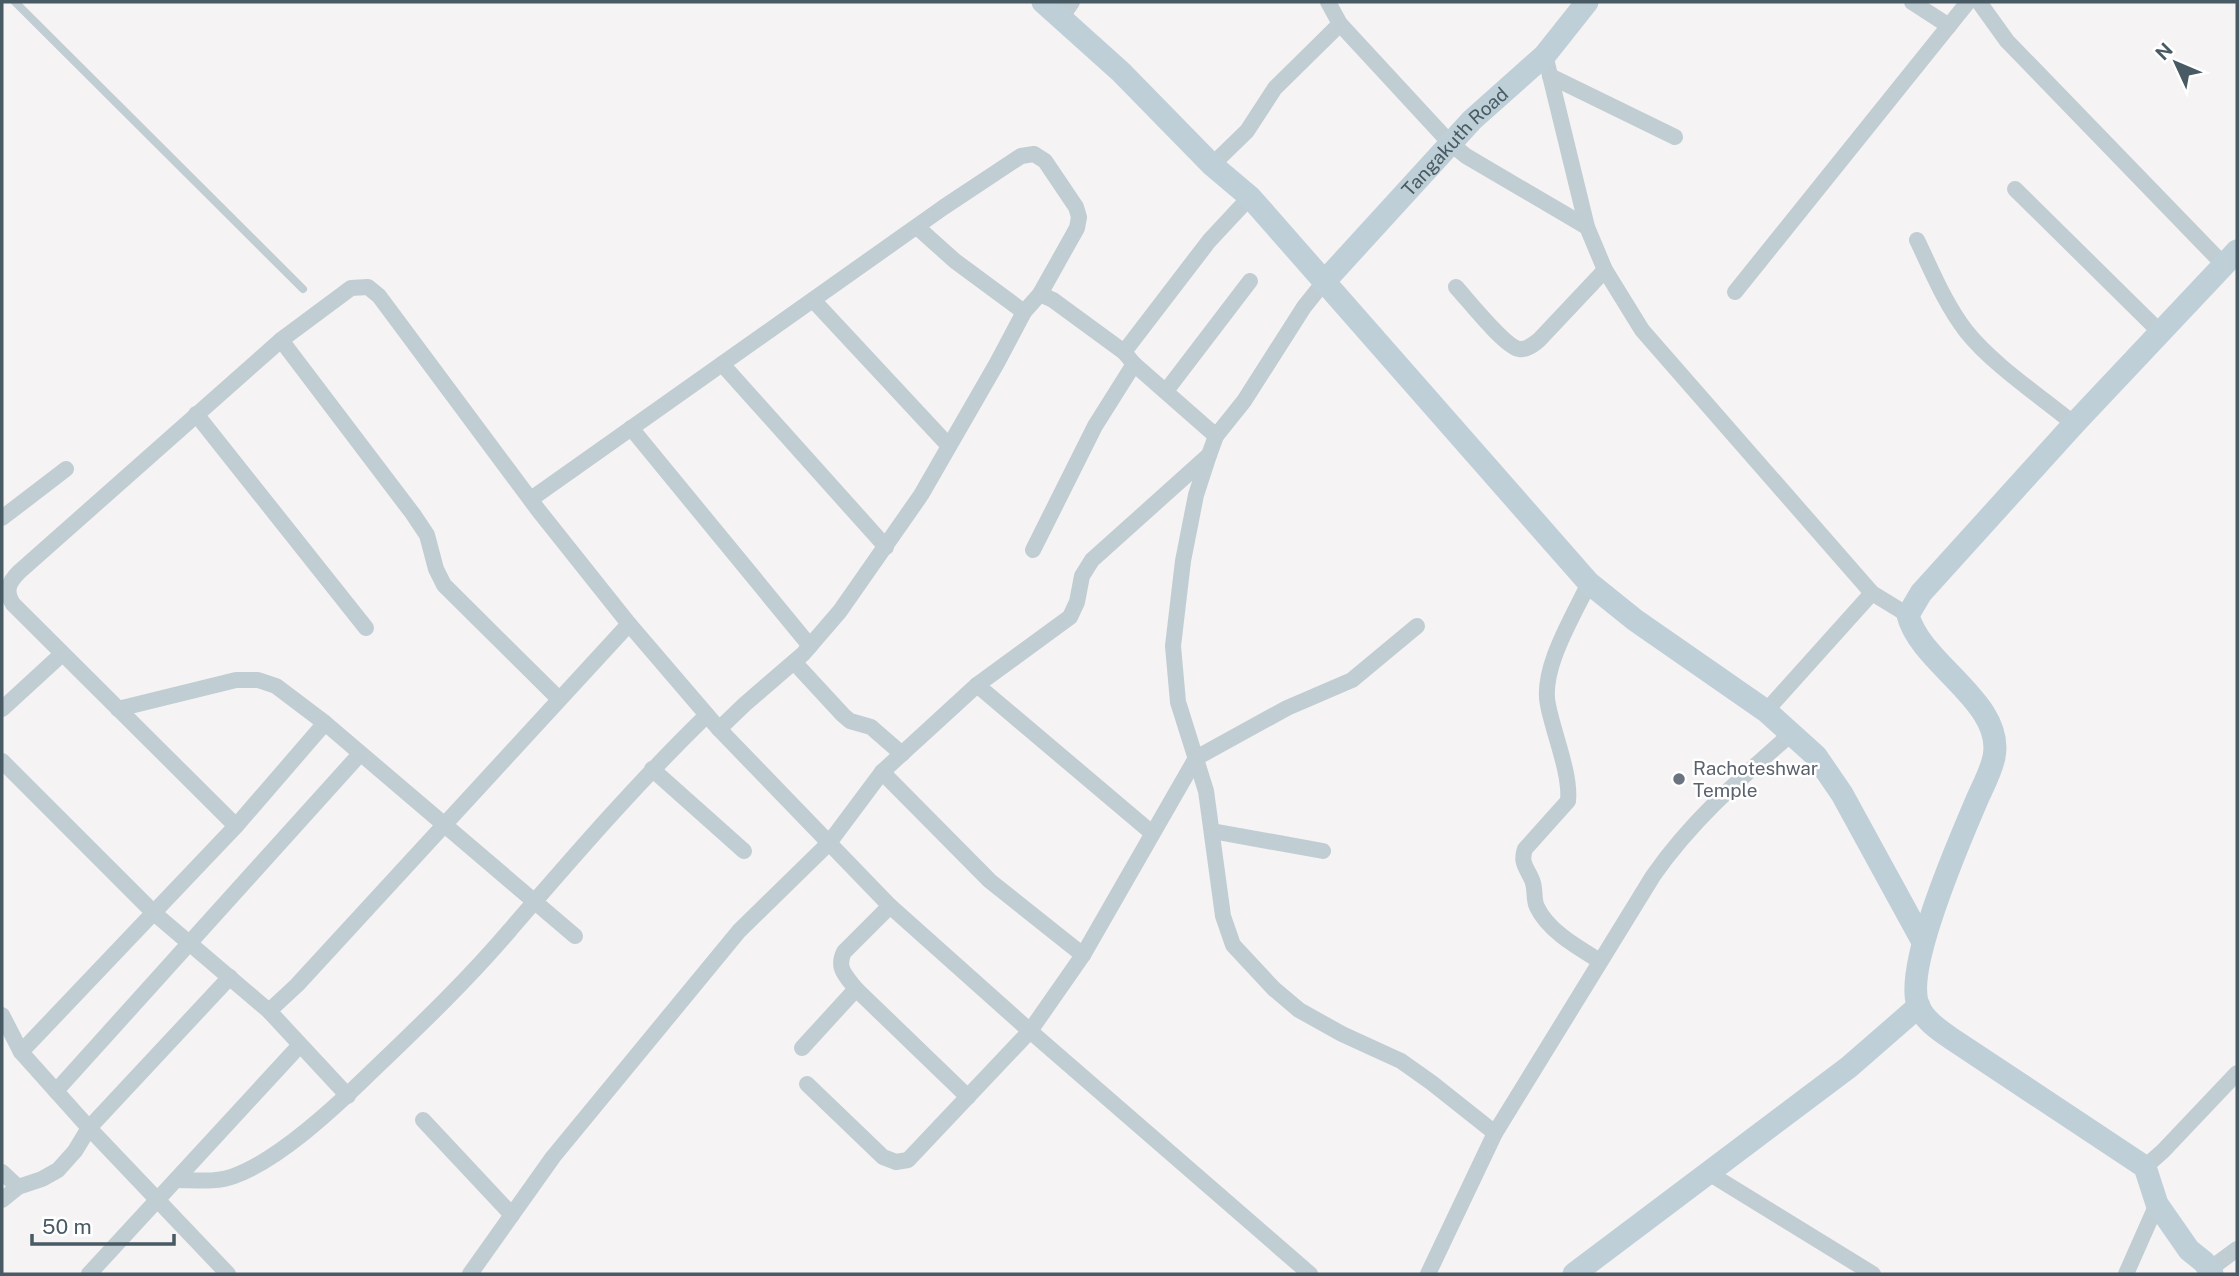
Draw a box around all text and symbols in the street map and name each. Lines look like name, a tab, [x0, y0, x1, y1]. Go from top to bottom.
north arrow	[2141, 28, 2211, 98]
text: N	[2151, 38, 2177, 64]
street label: Tangakuth Road	[1397, 82, 1512, 201]
place label: Rachoteshwar Temple	[1693, 757, 1818, 801]
marker: Rachoteshwar Temple	[1671, 771, 1687, 787]
scale bar	[32, 1202, 173, 1246]
text: 50 m	[42, 1214, 92, 1239]

